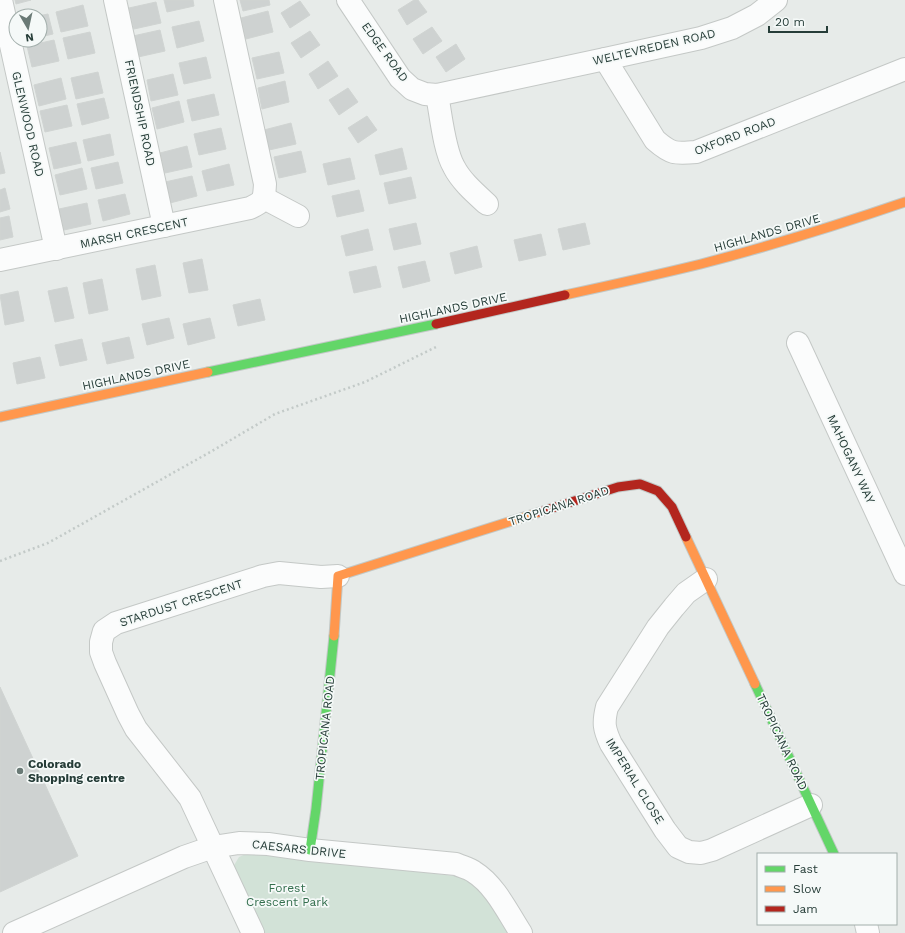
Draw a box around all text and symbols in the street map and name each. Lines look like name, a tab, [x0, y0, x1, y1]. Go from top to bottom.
north arrow	[8, 8, 48, 48]
scale bar	[769, 8, 827, 34]
text: 20 m	[775, 15, 805, 29]
street label: EDGE ROAD	[359, 20, 411, 84]
street label: WELTEVREDEN ROAD	[591, 26, 717, 68]
text: N	[24, 30, 35, 44]
street label: FRIENDSHIP ROAD	[122, 59, 158, 167]
street label: GLENWOOD ROAD	[9, 70, 47, 178]
street label: OXFORD ROAD	[692, 114, 778, 158]
street label: HIGHLANDS DRIVE	[712, 211, 822, 255]
street label: MARSH CRESCENT	[79, 215, 189, 251]
street label: HIGHLANDS DRIVE	[398, 290, 508, 326]
street label: HIGHLANDS DRIVE	[81, 357, 191, 393]
street label: MAHOGANY WAY	[824, 412, 878, 506]
street label: TROPICANA ROAD	[507, 483, 611, 529]
street label: STARDUST CRESCENT	[118, 577, 244, 629]
street label: TROPICANA ROAD	[313, 675, 337, 781]
street label: TROPICANA ROAD	[754, 692, 810, 792]
street label: IMPERIAL CLOSE	[603, 735, 667, 827]
place label: Colorado Shopping centre	[28, 757, 125, 785]
marker: Colorado Shopping centre	[15, 766, 25, 776]
street label: CAESARS DRIVE	[251, 837, 347, 861]
legend	[757, 853, 897, 925]
text: Fast	[793, 862, 818, 876]
park label: Forest Crescent Park	[246, 881, 328, 909]
text: Slow	[793, 882, 821, 896]
text: Jam	[793, 902, 818, 916]

